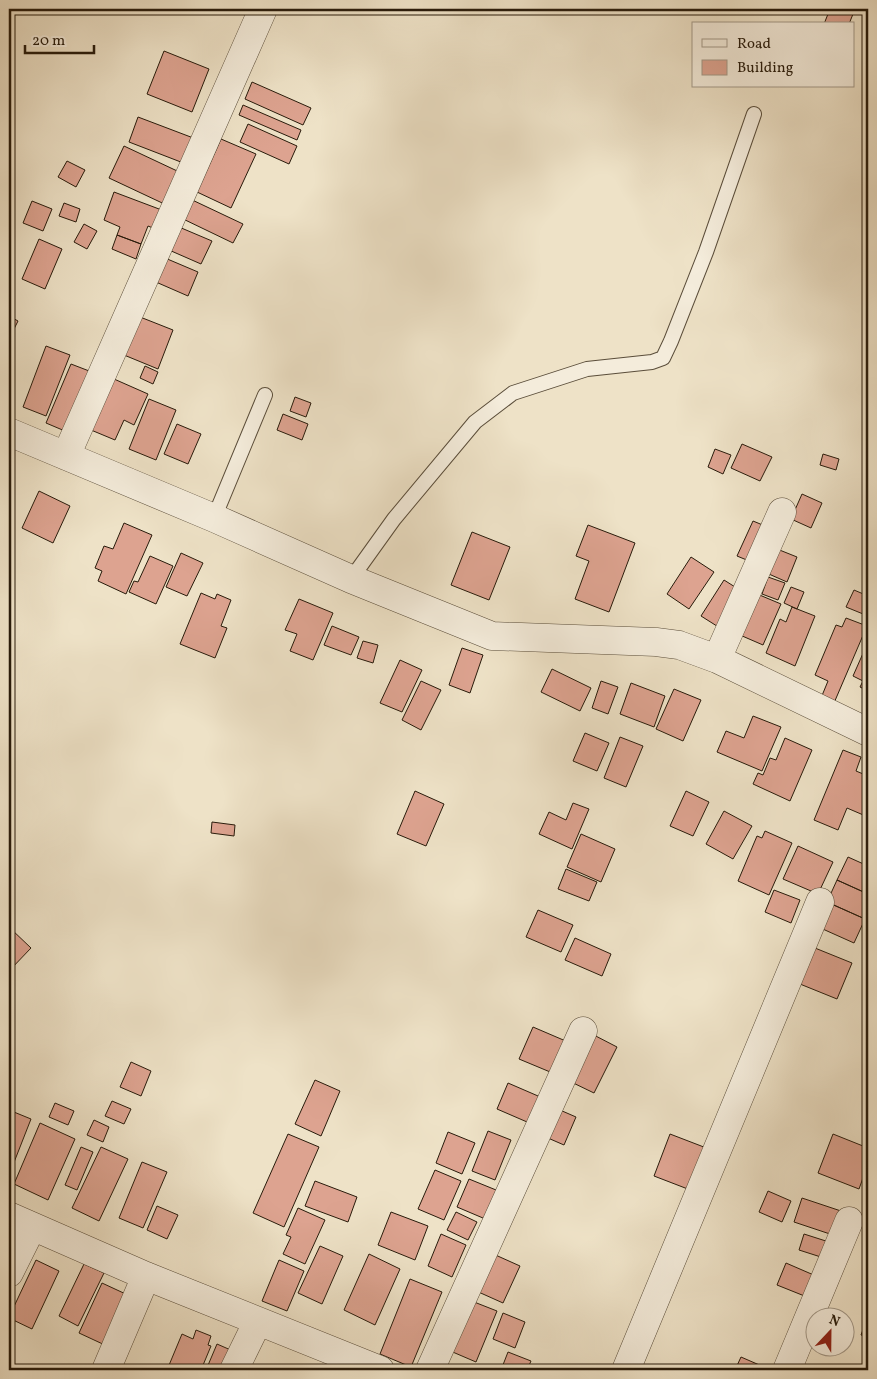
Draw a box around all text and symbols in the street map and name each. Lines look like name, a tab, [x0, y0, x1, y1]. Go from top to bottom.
scale bar	[25, 22, 94, 54]
legend	[692, 22, 854, 88]
text: 20 m	[32, 31, 65, 52]
text: Road	[737, 34, 771, 55]
text: Building	[737, 58, 794, 79]
north arrow	[804, 1306, 854, 1356]
text: N	[826, 1311, 843, 1332]

